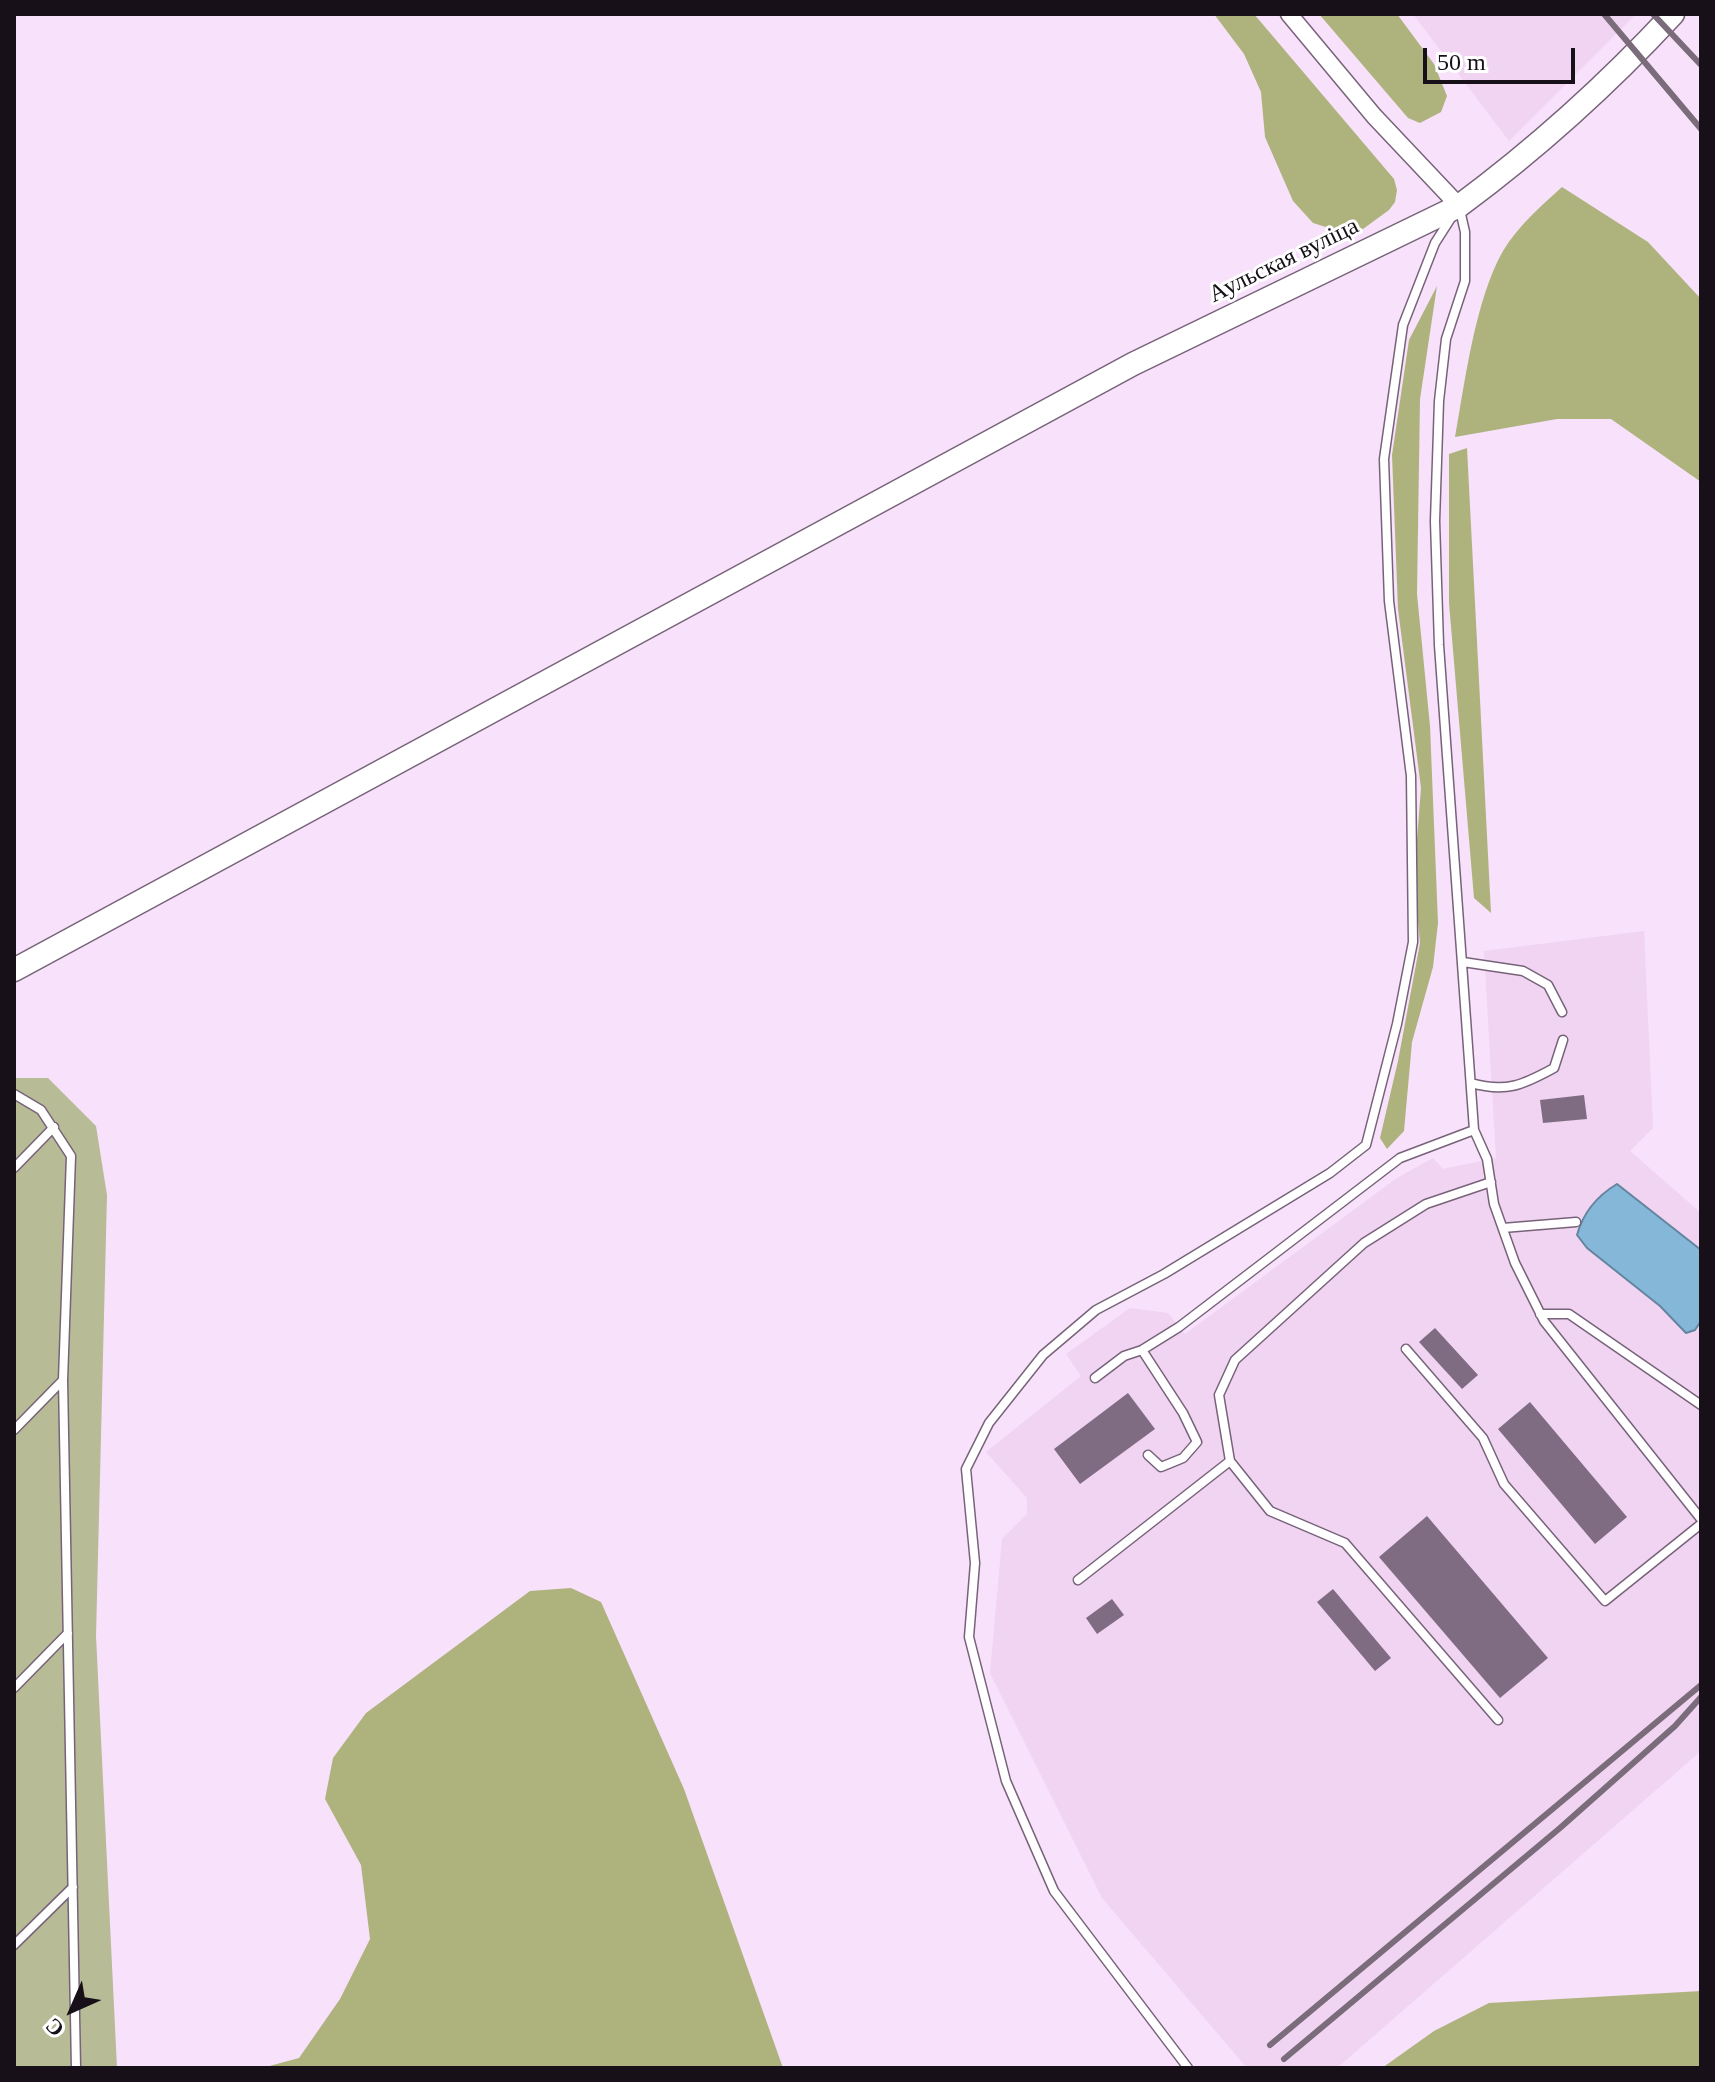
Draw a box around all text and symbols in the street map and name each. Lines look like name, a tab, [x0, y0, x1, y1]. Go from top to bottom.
scale bar	[1427, 32, 1579, 82]
text: 50 m	[1437, 49, 1486, 75]
street label: Аульская вуліца	[1204, 212, 1364, 310]
north arrow	[32, 1970, 112, 2050]
text: С	[40, 2013, 69, 2042]

